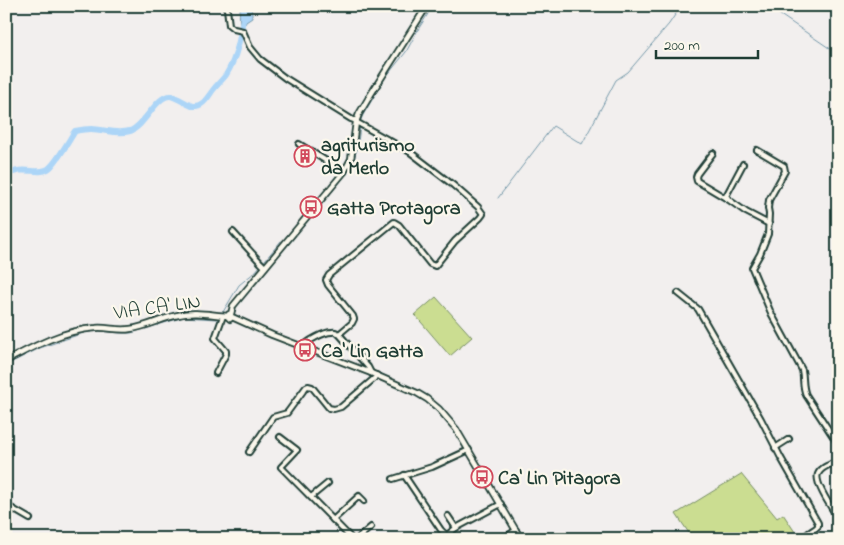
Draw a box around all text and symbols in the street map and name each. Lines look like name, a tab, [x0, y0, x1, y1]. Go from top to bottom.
scale bar	[656, 28, 759, 60]
text: 200 m	[664, 35, 700, 57]
place label: agriturismo da Merlo	[321, 132, 415, 184]
building icon: agriturismo da Merlo	[293, 144, 317, 168]
bus stop icon: Gatta Protagora	[299, 195, 323, 219]
place label: Gatta Protagora	[327, 195, 461, 225]
street label: VIA CA' LIN	[111, 288, 203, 329]
bus stop icon: Ca' Lin Gatta	[293, 338, 317, 362]
place label: Ca' Lin Gatta	[321, 338, 423, 367]
bus stop icon: Ca' Lin Pitagora	[470, 465, 494, 489]
place label: Ca' Lin Pitagora	[498, 465, 621, 495]

